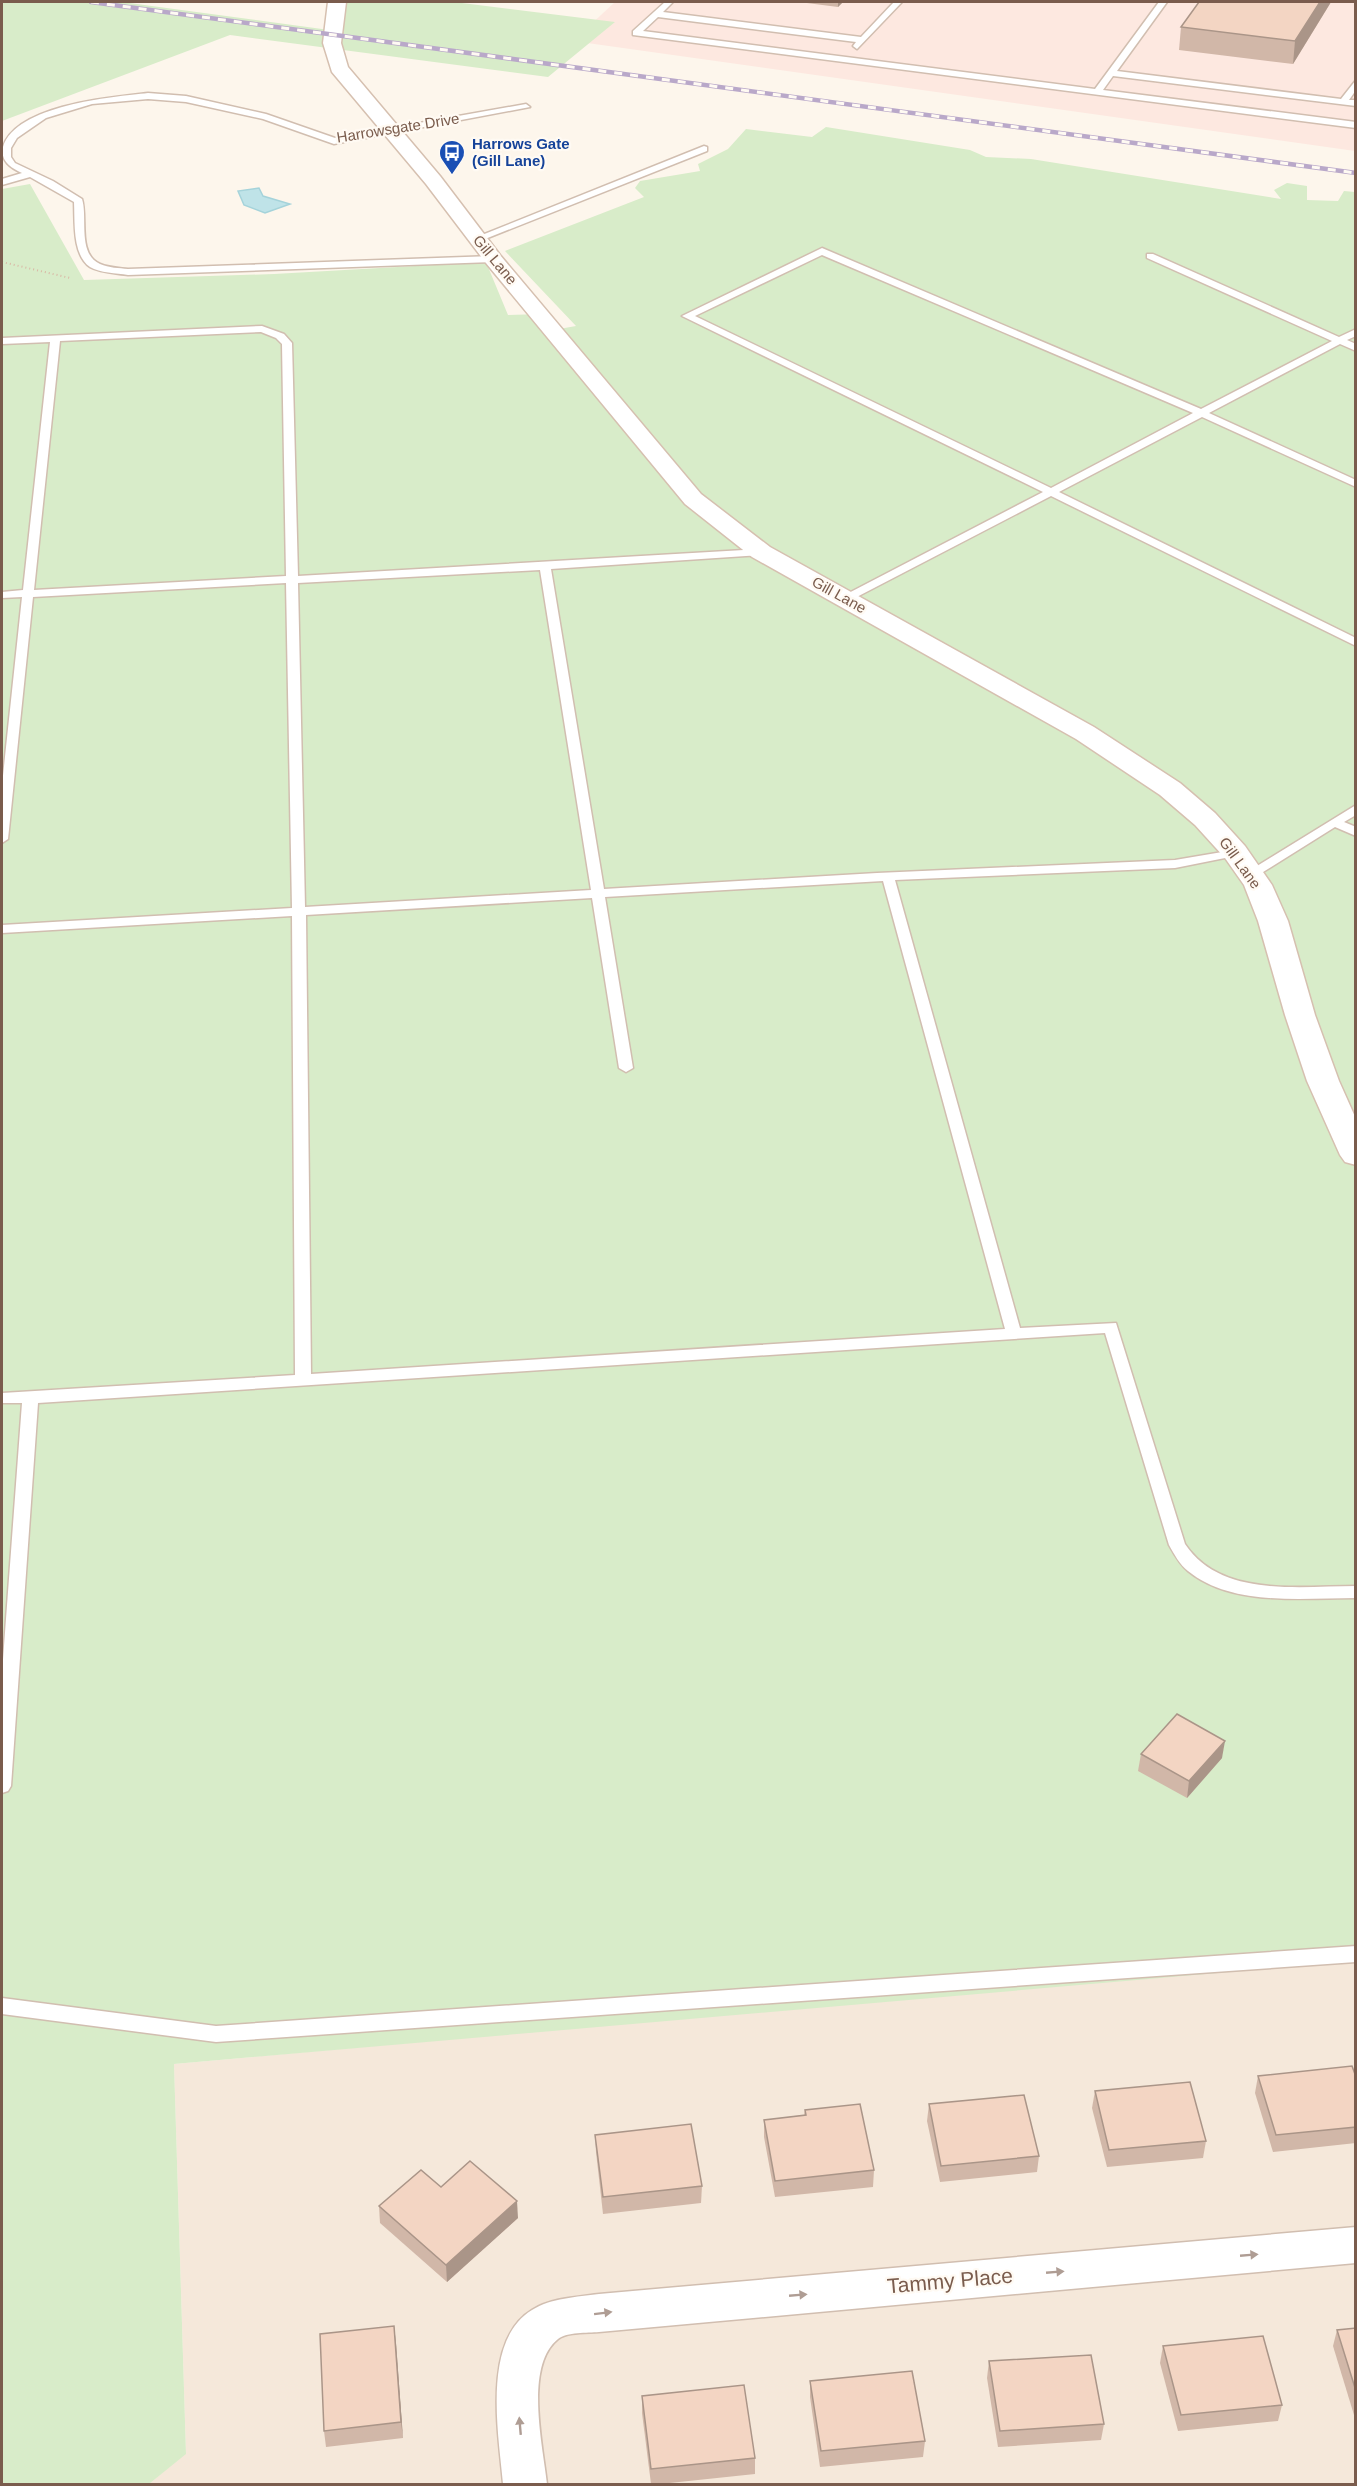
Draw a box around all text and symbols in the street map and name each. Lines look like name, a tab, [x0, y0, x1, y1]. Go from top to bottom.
street label: Harrowsgate Drive	[335, 109, 461, 146]
place label: Harrows Gate (Gill Lane)	[472, 135, 570, 169]
bus stop icon: Harrows Gate (Gill Lane)	[437, 138, 467, 176]
street label: Gill Lane	[470, 232, 521, 288]
street label: Gill Lane	[809, 573, 869, 616]
street label: Gill Lane	[1216, 834, 1265, 892]
one-way arrow	[1239, 2250, 1258, 2260]
street label: Tammy Place	[886, 2264, 1014, 2297]
one-way arrow	[1045, 2267, 1064, 2277]
one-way arrow	[788, 2290, 807, 2300]
one-way arrow	[594, 2308, 613, 2317]
one-way arrow	[516, 2417, 525, 2436]

